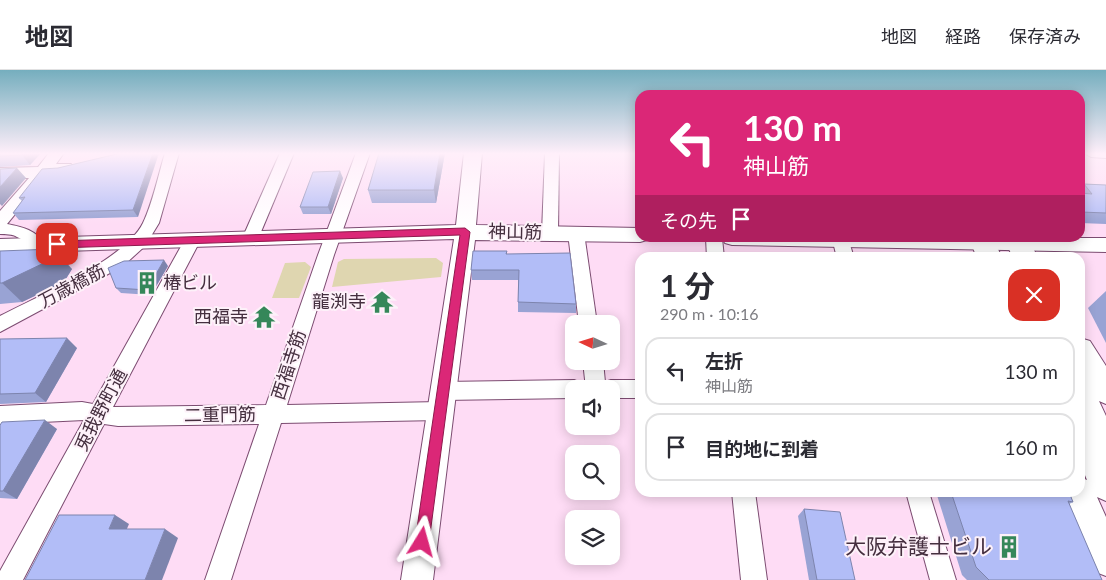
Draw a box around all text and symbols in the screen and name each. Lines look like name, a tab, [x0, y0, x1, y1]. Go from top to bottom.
text: 地図	[25, 21, 73, 50]
text: 地図	[881, 25, 917, 47]
text: 経路	[945, 25, 981, 47]
text: 保存済み	[1009, 25, 1081, 47]
text: 130 m	[743, 106, 842, 148]
icon: left	[660, 110, 725, 175]
text: 神山筋	[743, 152, 809, 179]
icon: arrive	[727, 205, 755, 233]
text: その先	[660, 209, 717, 232]
street label: 神山筋	[488, 220, 542, 242]
pin	[36, 223, 78, 265]
icon: arrive	[43, 230, 71, 258]
street label: 万歳橋筋	[35, 259, 108, 312]
text: 1 分	[660, 267, 715, 303]
button: close	[1008, 269, 1060, 321]
building icon: 椿ビル	[134, 270, 160, 296]
place label: 椿ビル	[163, 271, 217, 293]
temple icon: 龍渕寺	[369, 289, 395, 315]
place label: 龍渕寺	[312, 290, 366, 312]
temple icon: 西福寺	[251, 304, 277, 330]
text: 290 m · 10:16	[660, 304, 759, 323]
place label: 西福寺	[194, 305, 248, 327]
north arrow	[565, 315, 620, 370]
map controls	[565, 315, 620, 565]
street label: 西福寺筋	[266, 327, 310, 402]
text: 左折	[705, 349, 743, 372]
icon: left	[662, 357, 690, 385]
text: 130 m	[1004, 360, 1058, 383]
street label: 兎我野町通	[69, 365, 131, 454]
text: 神山筋	[705, 376, 753, 395]
button: sound	[565, 380, 620, 435]
street label: 二重門筋	[184, 402, 256, 426]
icon: arrive	[662, 433, 690, 461]
text: 160 m	[1004, 436, 1058, 459]
text: 目的地に到着	[705, 437, 819, 460]
button: search	[565, 445, 620, 500]
button: layers	[565, 510, 620, 565]
position arrow	[395, 515, 447, 567]
place label: 大阪弁護士ビル	[845, 533, 992, 558]
building icon: 大阪弁護士ビル	[996, 534, 1022, 560]

